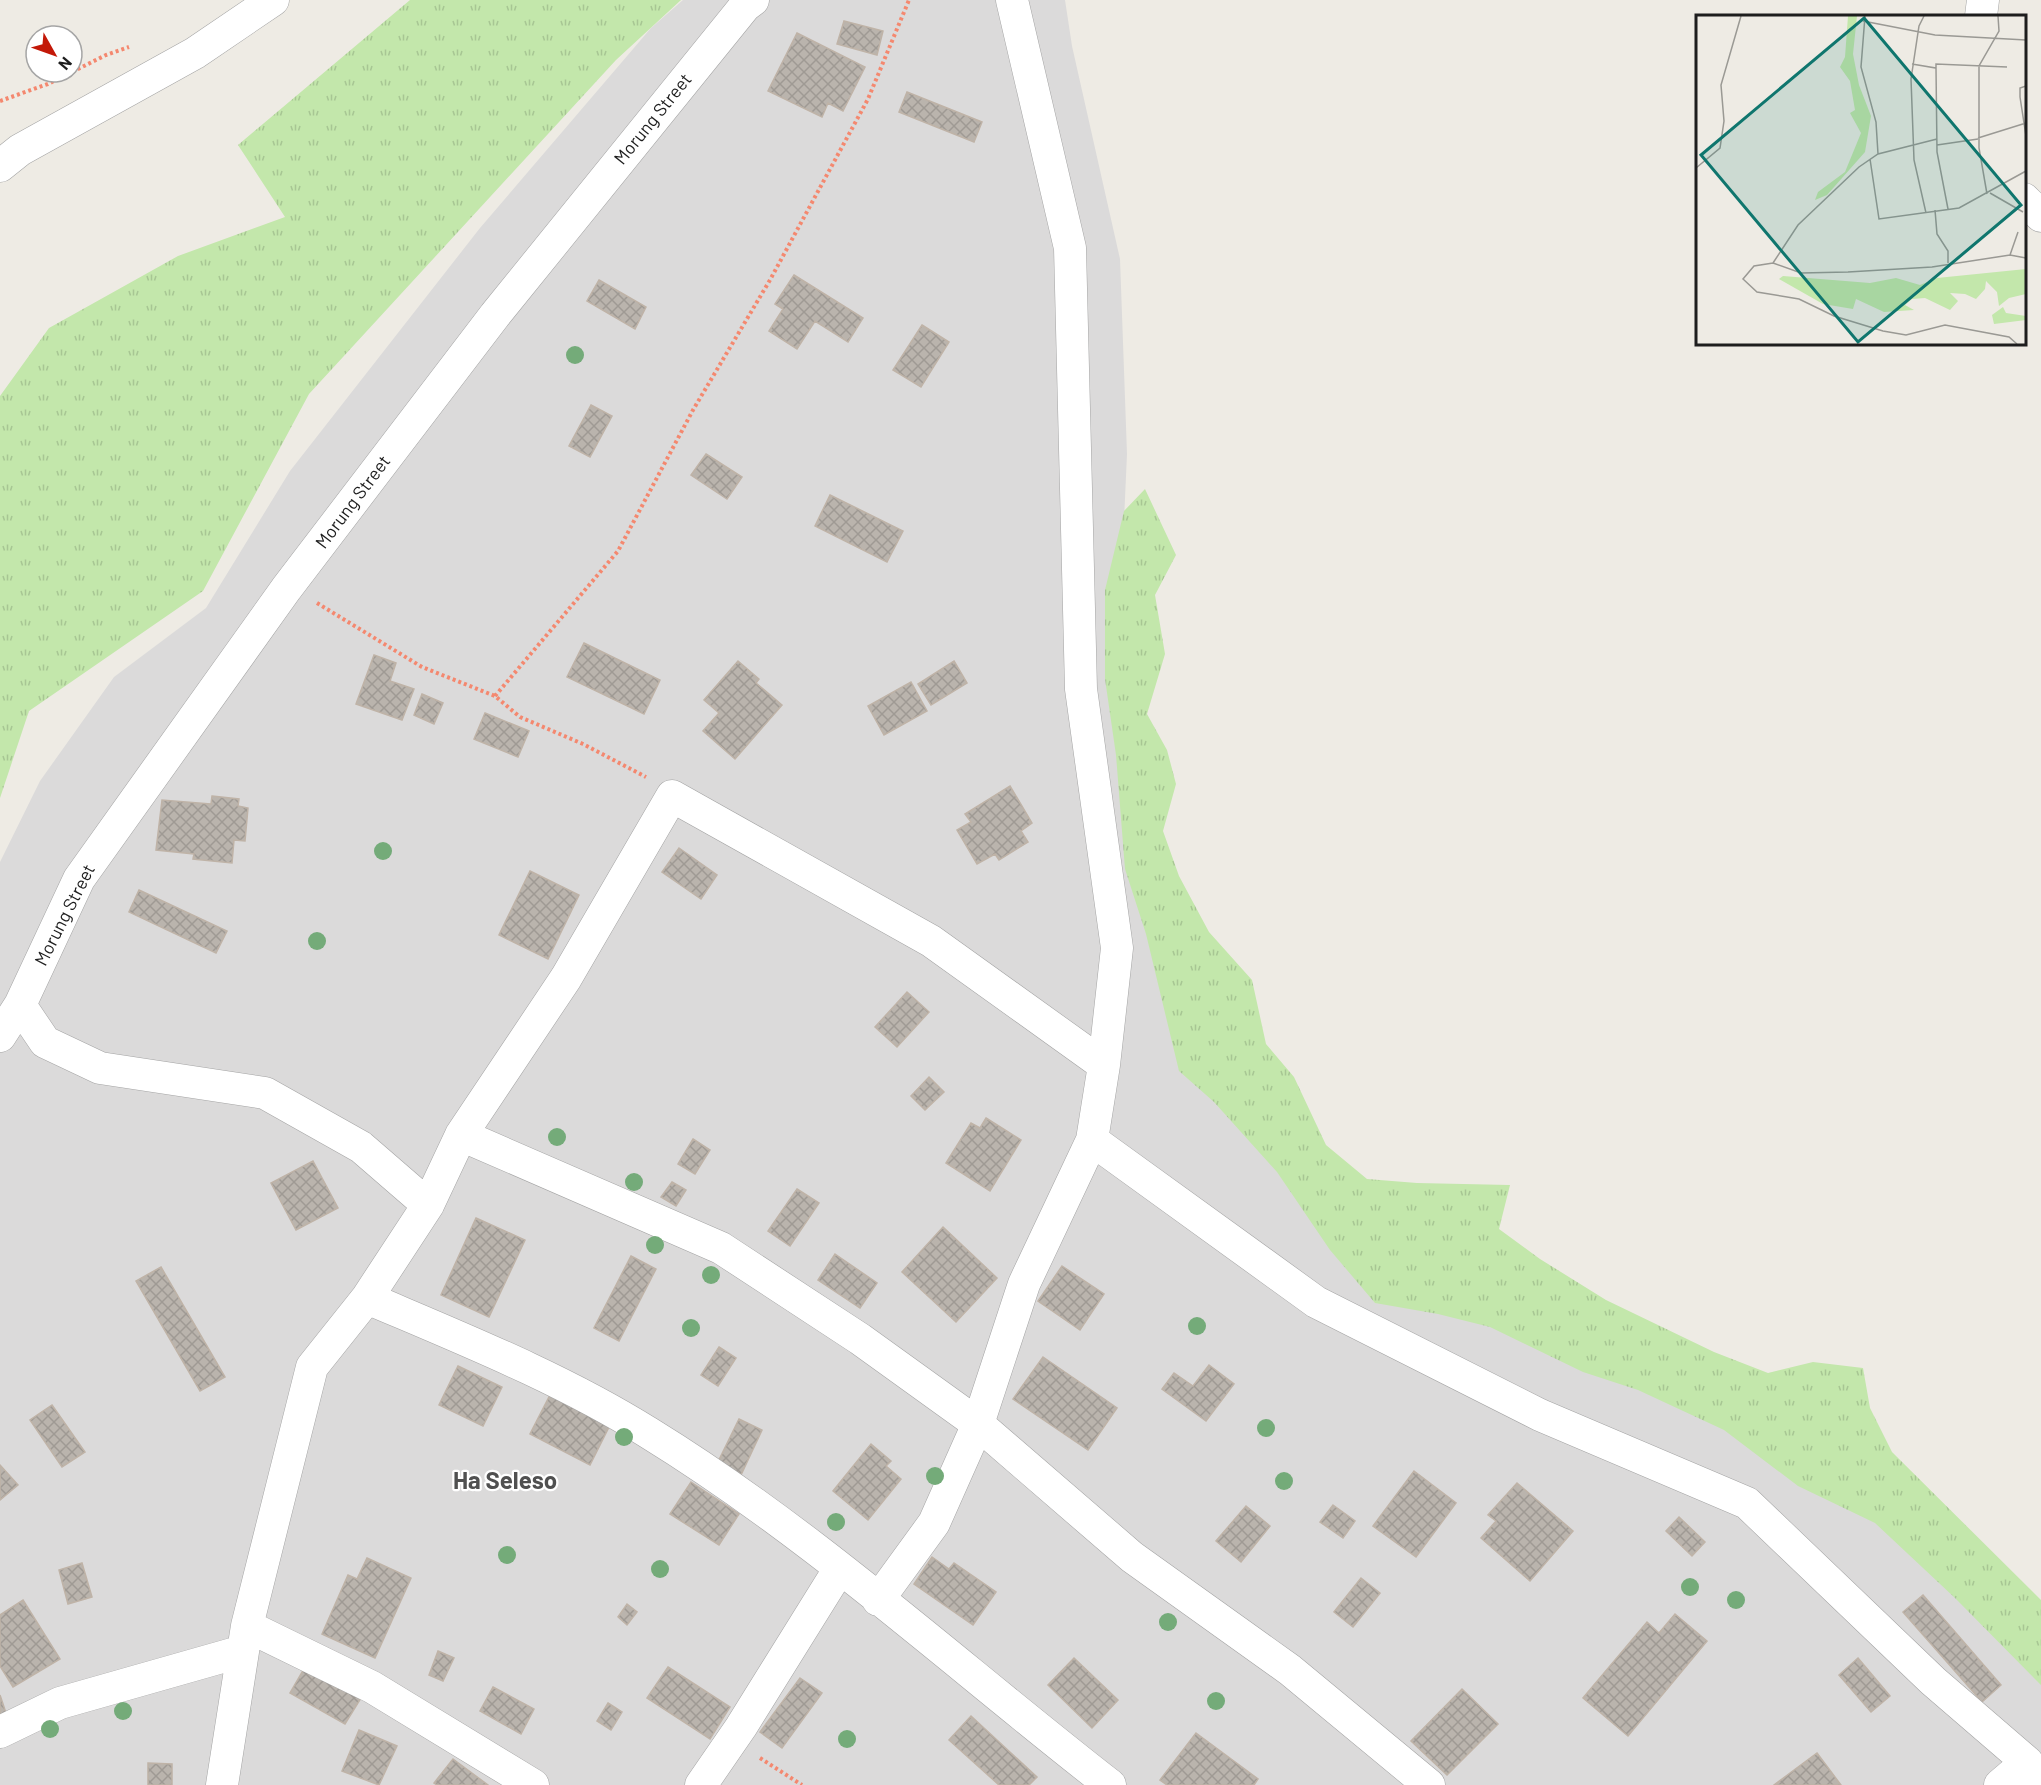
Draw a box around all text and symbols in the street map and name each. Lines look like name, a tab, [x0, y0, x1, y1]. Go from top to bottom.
inset map	[1696, 15, 2026, 345]
north arrow	[24, 24, 84, 84]
text: N	[55, 54, 77, 74]
street label: Morung Street	[609, 68, 696, 168]
street label: Morung Street	[310, 450, 394, 552]
street label: Morung Street	[29, 860, 99, 969]
district label: Ha Seleso	[453, 1465, 557, 1494]

